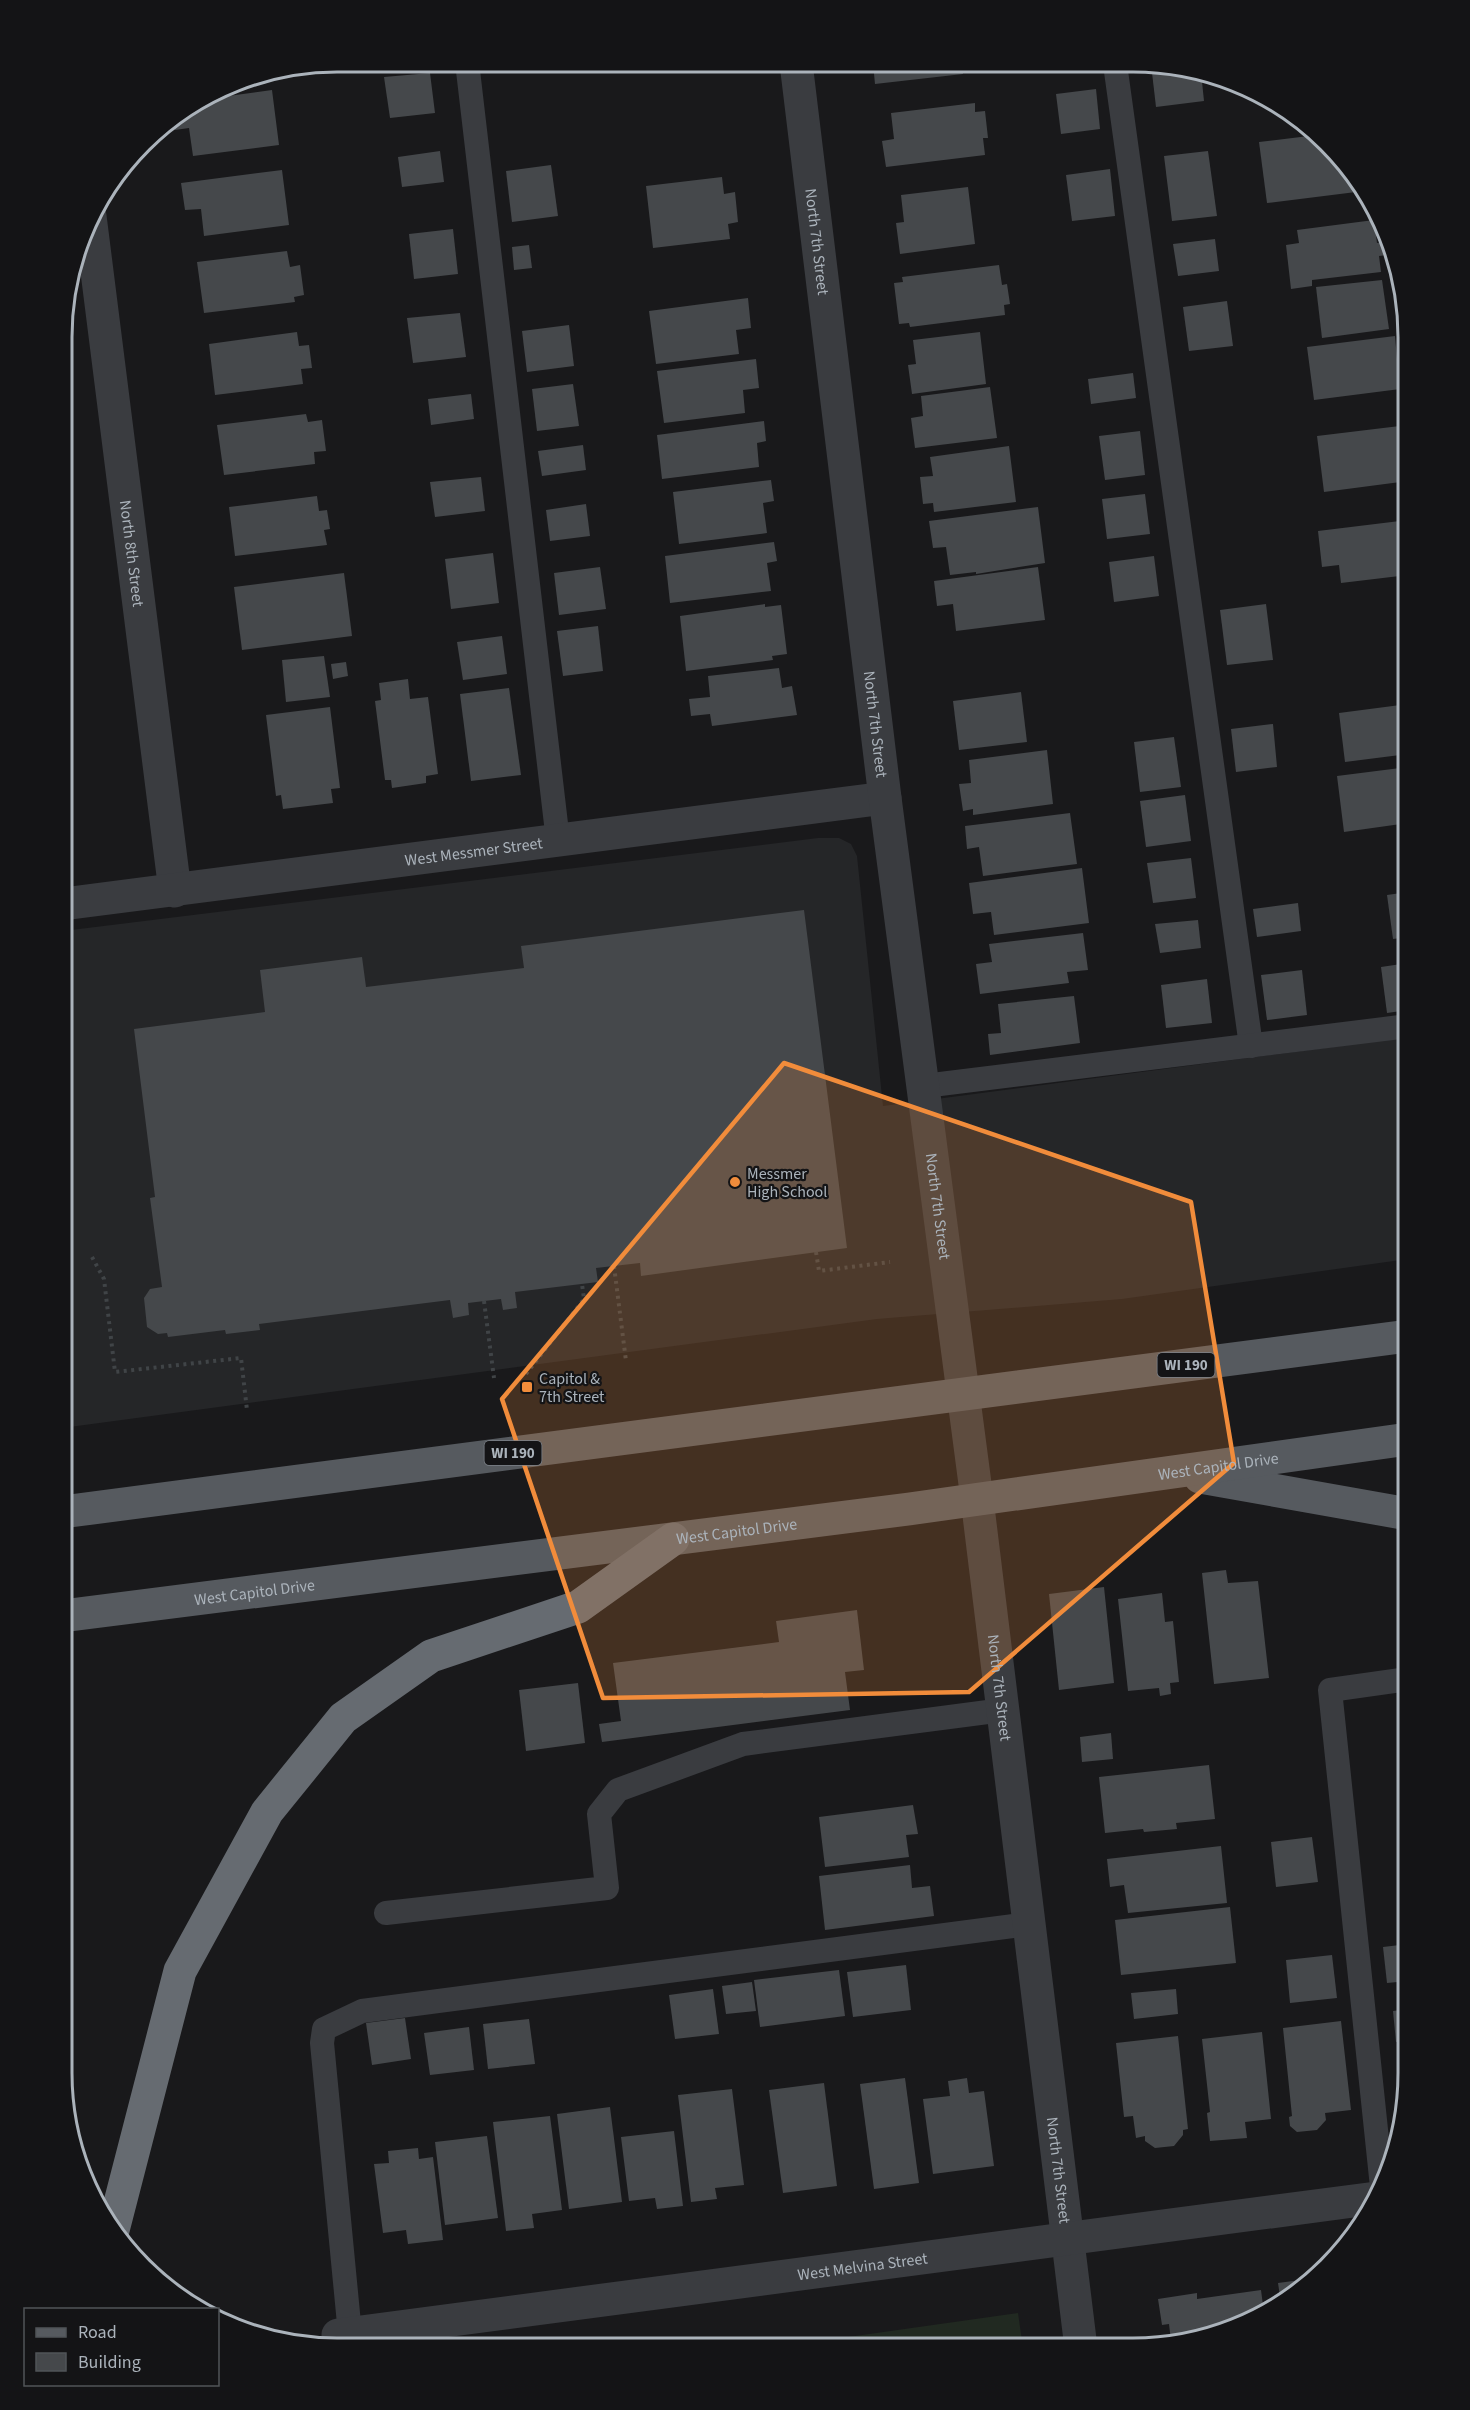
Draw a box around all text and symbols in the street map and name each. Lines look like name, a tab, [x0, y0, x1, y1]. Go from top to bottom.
street label: North 7th Street	[799, 187, 834, 297]
street label: North 8th Street	[114, 499, 149, 609]
street label: North 7th Street	[858, 670, 893, 779]
street label: West Messmer Street	[404, 832, 544, 872]
street label: North 7th Street	[920, 1152, 956, 1262]
place label: Messmer High School	[747, 1163, 827, 1203]
marker: Messmer High School	[728, 1175, 742, 1189]
road number: WI 190	[1158, 1353, 1214, 1377]
place label: Capitol & 7th Street	[539, 1368, 605, 1408]
marker: Capitol & 7th Street	[520, 1380, 534, 1394]
road number: WI 190	[484, 1441, 542, 1465]
street label: West Capitol Drive	[1157, 1447, 1280, 1486]
street label: West Capitol Drive	[675, 1513, 798, 1550]
street label: West Capitol Drive	[193, 1574, 316, 1611]
street label: North 7th Street	[982, 1633, 1017, 1743]
street label: North 7th Street	[1041, 2115, 1076, 2225]
street label: West Melvina Street	[796, 2247, 929, 2286]
legend	[24, 2308, 219, 2386]
text: Road	[78, 2320, 117, 2345]
text: Building	[78, 2350, 141, 2375]

